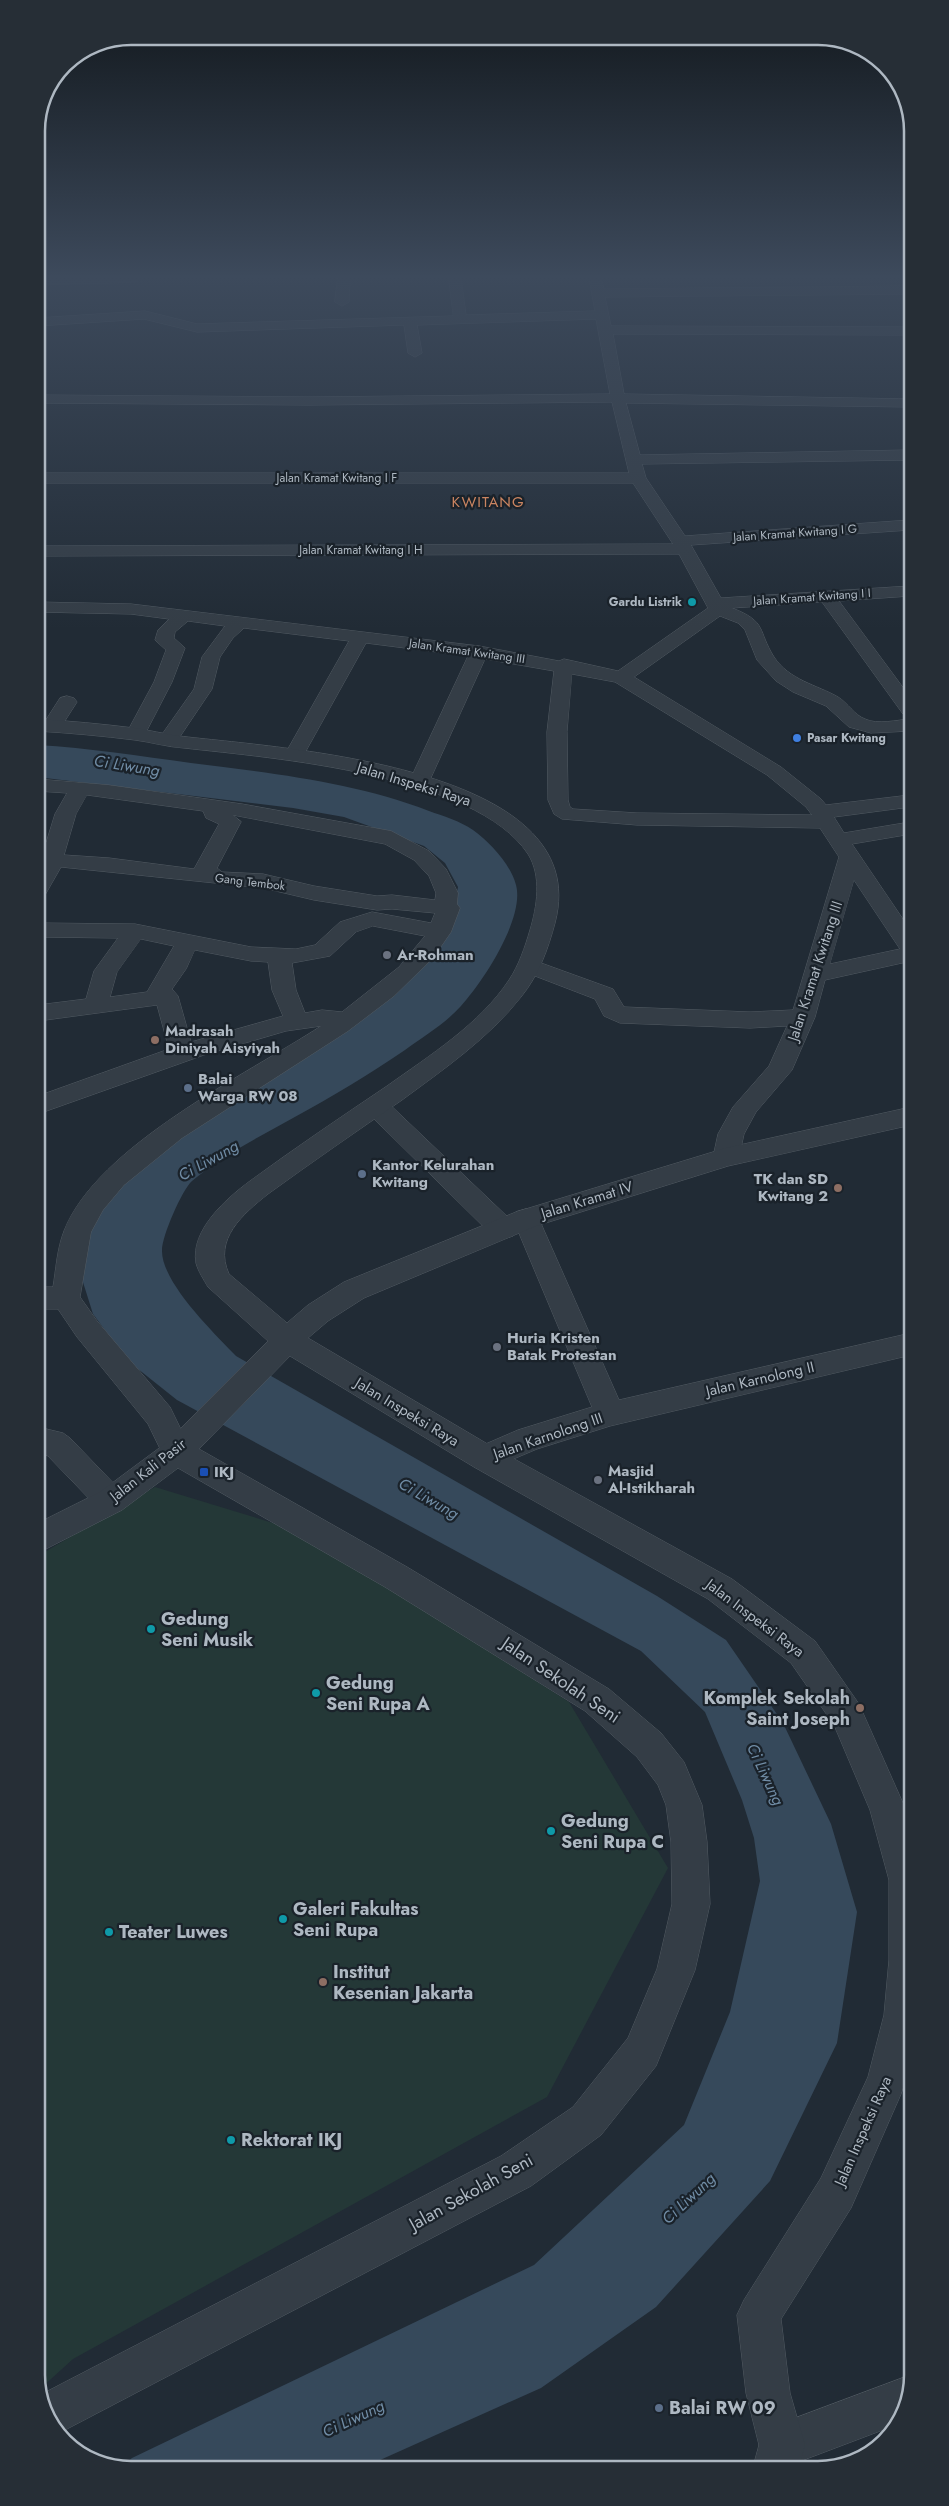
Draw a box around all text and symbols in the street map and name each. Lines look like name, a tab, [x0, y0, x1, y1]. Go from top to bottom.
street label: Jalan Kramat Kwitang I F	[275, 469, 397, 487]
district label: KWITANG	[451, 491, 525, 513]
street label: Jalan Kramat Kwitang I G	[730, 520, 858, 546]
street label: Jalan Kramat Kwitang I H	[297, 541, 423, 559]
street label: Jalan Kramat Kwitang I I	[751, 584, 871, 610]
place label: Gardu Listrik	[609, 593, 682, 611]
marker: Gardu Listrik	[686, 596, 698, 608]
street label: Jalan Kramat Kwitang III	[406, 634, 526, 668]
place label: Pasar Kwitang	[807, 729, 886, 747]
marker: Pasar Kwitang	[791, 732, 803, 744]
water label: Ci Liwung	[92, 749, 162, 782]
street label: Jalan Inspeksi Raya	[352, 756, 474, 812]
street label: Gang Tembok	[214, 869, 287, 895]
street label: Jalan Kramat Kwitang III	[781, 898, 848, 1046]
place label: Ar-Rohman	[396, 944, 474, 966]
marker: Ar-Rohman	[381, 949, 393, 961]
place label: Madrasah Diniyah Aisyiyah	[165, 1020, 280, 1059]
marker: Madrasah Diniyah Aisyiyah	[149, 1034, 161, 1046]
place label: Balai Warga RW 08	[198, 1068, 298, 1107]
marker: Balai Warga RW 08	[182, 1082, 194, 1094]
water label: Ci Liwung	[174, 1134, 243, 1187]
place label: Kantor Kelurahan Kwitang	[372, 1154, 494, 1193]
marker: Kantor Kelurahan Kwitang	[356, 1168, 368, 1180]
place label: TK dan SD Kwitang 2	[754, 1168, 828, 1207]
street label: Jalan Kramat IV	[536, 1176, 636, 1225]
marker: TK dan SD Kwitang 2	[832, 1182, 844, 1194]
place label: Huria Kristen Batak Protestan	[507, 1327, 617, 1366]
marker: Huria Kristen Batak Protestan	[491, 1341, 503, 1353]
street label: Jalan Karnolong II	[702, 1356, 816, 1403]
street label: Jalan Inspeksi Raya	[349, 1371, 463, 1452]
street label: Jalan Karnolong III	[488, 1407, 606, 1466]
street label: Jalan Kali Pasir	[104, 1433, 191, 1508]
place label: Masjid Al-Istikharah	[607, 1460, 695, 1499]
place label: IKJ	[214, 1461, 234, 1483]
marker: IKJ	[198, 1466, 210, 1478]
water label: Ci Liwung	[394, 1472, 463, 1525]
marker: Masjid Al-Istikharah	[592, 1474, 604, 1486]
street label: Jalan Inspeksi Raya	[700, 1572, 809, 1662]
place label: Gedung Seni Musik	[161, 1606, 254, 1653]
marker: Gedung Seni Musik	[145, 1623, 157, 1635]
street label: Jalan Sekolah Seni	[495, 1629, 626, 1729]
place label: Gedung Seni Rupa A	[326, 1670, 430, 1717]
place label: Komplek Sekolah Saint Joseph	[703, 1685, 850, 1732]
marker: Gedung Seni Rupa A	[310, 1687, 322, 1699]
marker: Komplek Sekolah Saint Joseph	[854, 1702, 866, 1714]
water label: Ci Liwung	[741, 1739, 790, 1809]
place label: Gedung Seni Rupa C	[561, 1808, 664, 1855]
marker: Gedung Seni Rupa C	[545, 1825, 557, 1837]
place label: Galeri Fakultas Seni Rupa	[293, 1896, 418, 1943]
marker: Galeri Fakultas Seni Rupa	[277, 1913, 289, 1925]
place label: Teater Luwes	[119, 1919, 228, 1945]
marker: Teater Luwes	[103, 1926, 115, 1938]
place label: Institut Kesenian Jakarta	[333, 1959, 473, 2006]
marker: Institut Kesenian Jakarta	[317, 1976, 329, 1988]
street label: Jalan Inspeksi Raya	[828, 2073, 897, 2191]
place label: Rektorat IKJ	[241, 2127, 342, 2153]
marker: Rektorat IKJ	[225, 2134, 237, 2146]
street label: Jalan Sekolah Seni	[403, 2147, 538, 2238]
water label: Ci Liwung	[656, 2167, 721, 2229]
water label: Ci Liwung	[318, 2394, 388, 2443]
place label: Balai RW 09	[669, 2395, 776, 2421]
marker: Balai RW 09	[653, 2402, 665, 2414]

